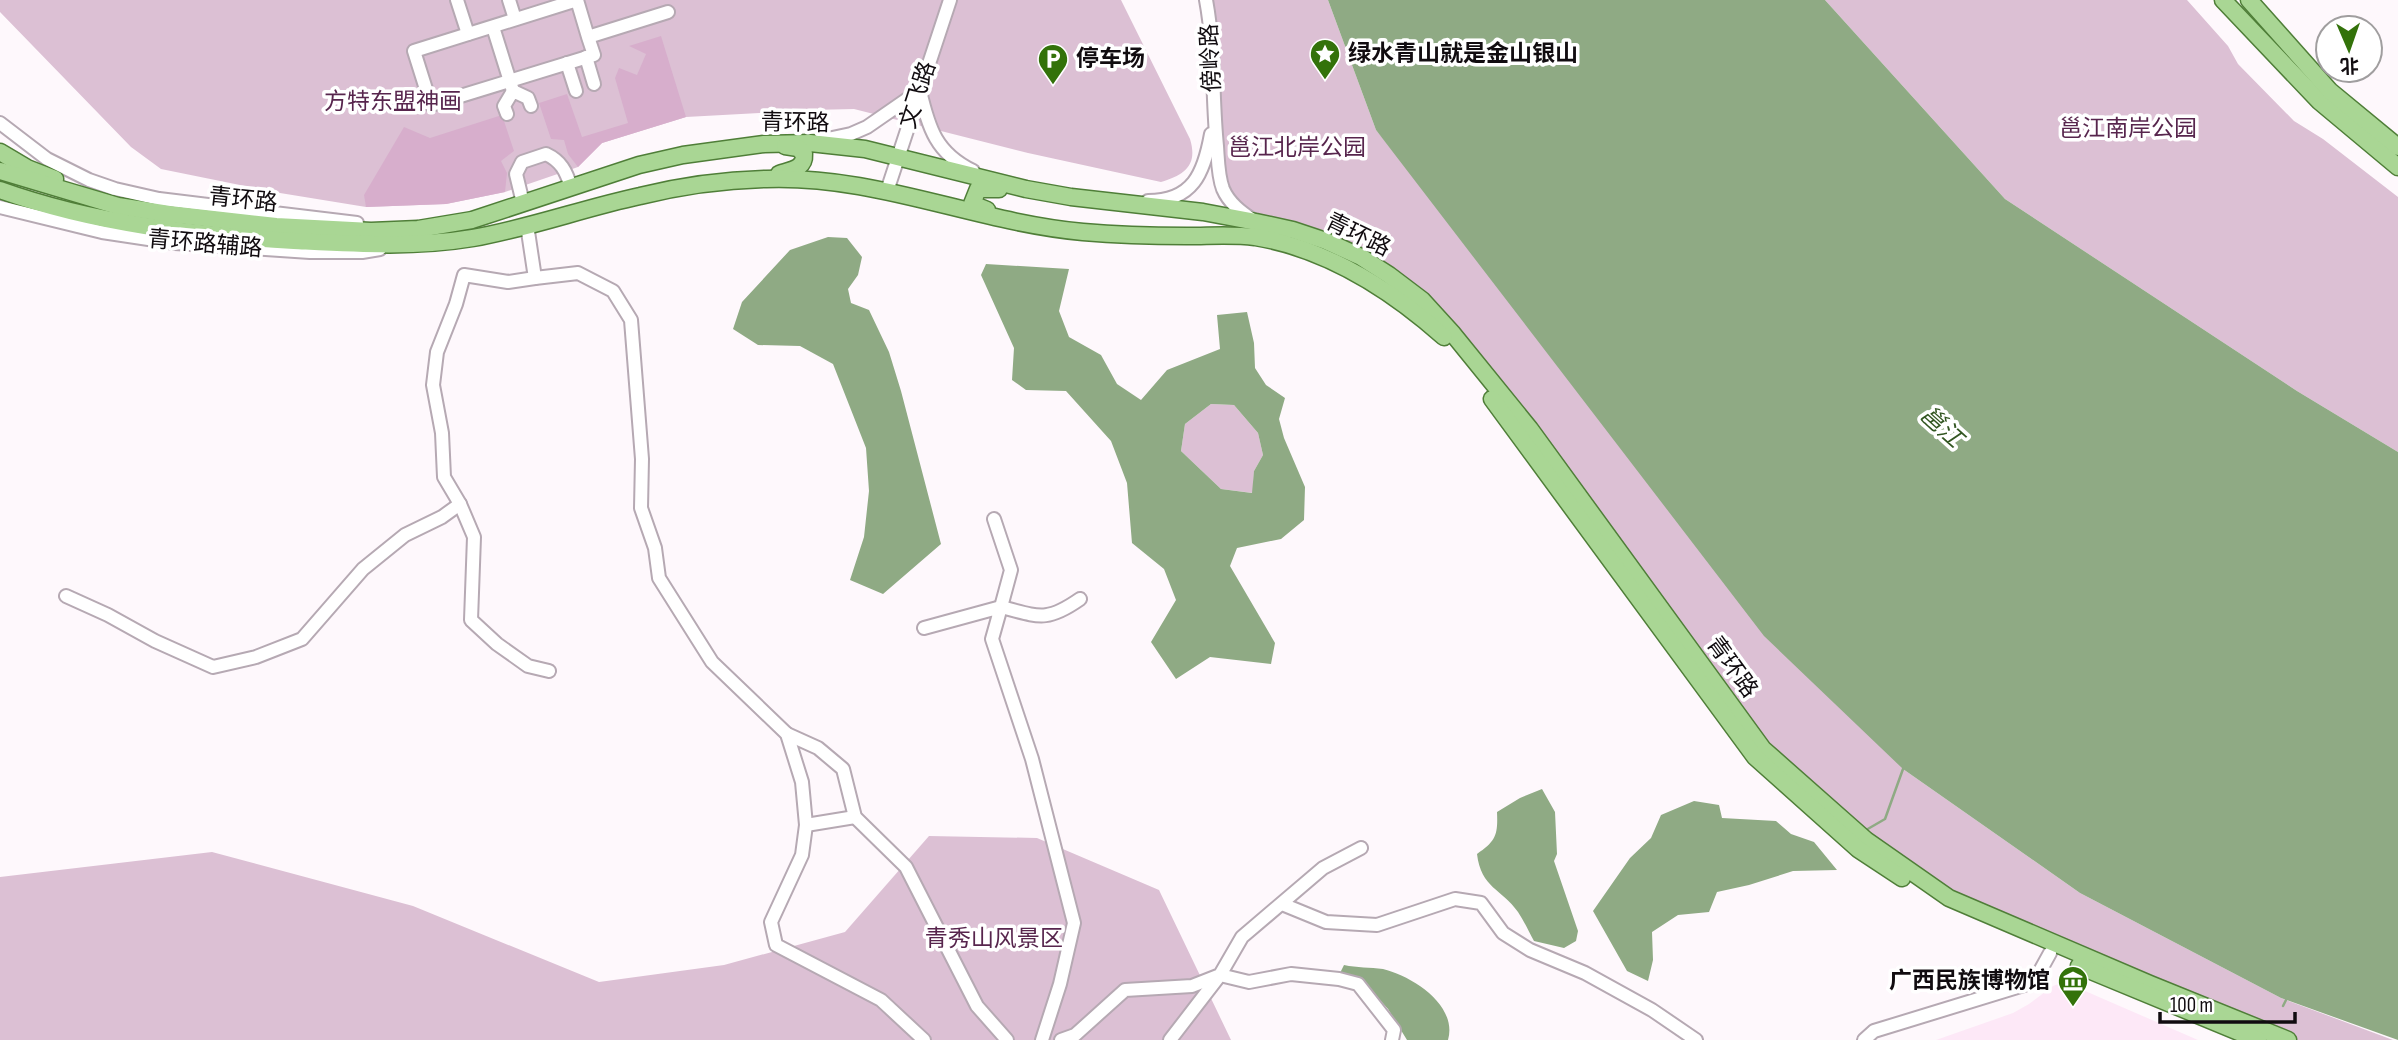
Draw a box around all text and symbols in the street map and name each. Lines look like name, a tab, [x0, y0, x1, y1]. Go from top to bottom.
north arrow	[2314, 14, 2384, 84]
street label: 傍岭路	[1195, 23, 1227, 93]
place icon: 绿水青山就是金山银山	[1308, 37, 1342, 81]
place label: 绿水青山就是金山银山	[1348, 40, 1578, 68]
parking icon: 停车场	[1036, 42, 1070, 86]
place label: 停车场	[1076, 45, 1145, 73]
text: 北	[2340, 53, 2359, 76]
street label: 文飞路	[894, 58, 942, 132]
park label: 方特东盟神画	[324, 88, 462, 116]
street label: 青环路	[760, 108, 830, 138]
park label: 邕江南岸公园	[2059, 115, 2197, 143]
park label: 邕江北岸公园	[1228, 134, 1366, 162]
street label: 青环路	[207, 182, 279, 218]
street label: 青环路	[1321, 207, 1395, 263]
street label: 青环路辅路	[146, 225, 264, 263]
water label: 邕江	[1913, 400, 1971, 456]
street label: 青环路	[1700, 631, 1764, 703]
park label: 青秀山风景区	[925, 925, 1063, 953]
museum icon: 广西民族博物馆	[2056, 964, 2090, 1008]
place label: 广西民族博物馆	[1889, 967, 2050, 995]
scale bar	[2160, 981, 2295, 1025]
text: 100 m	[2170, 993, 2213, 1018]

